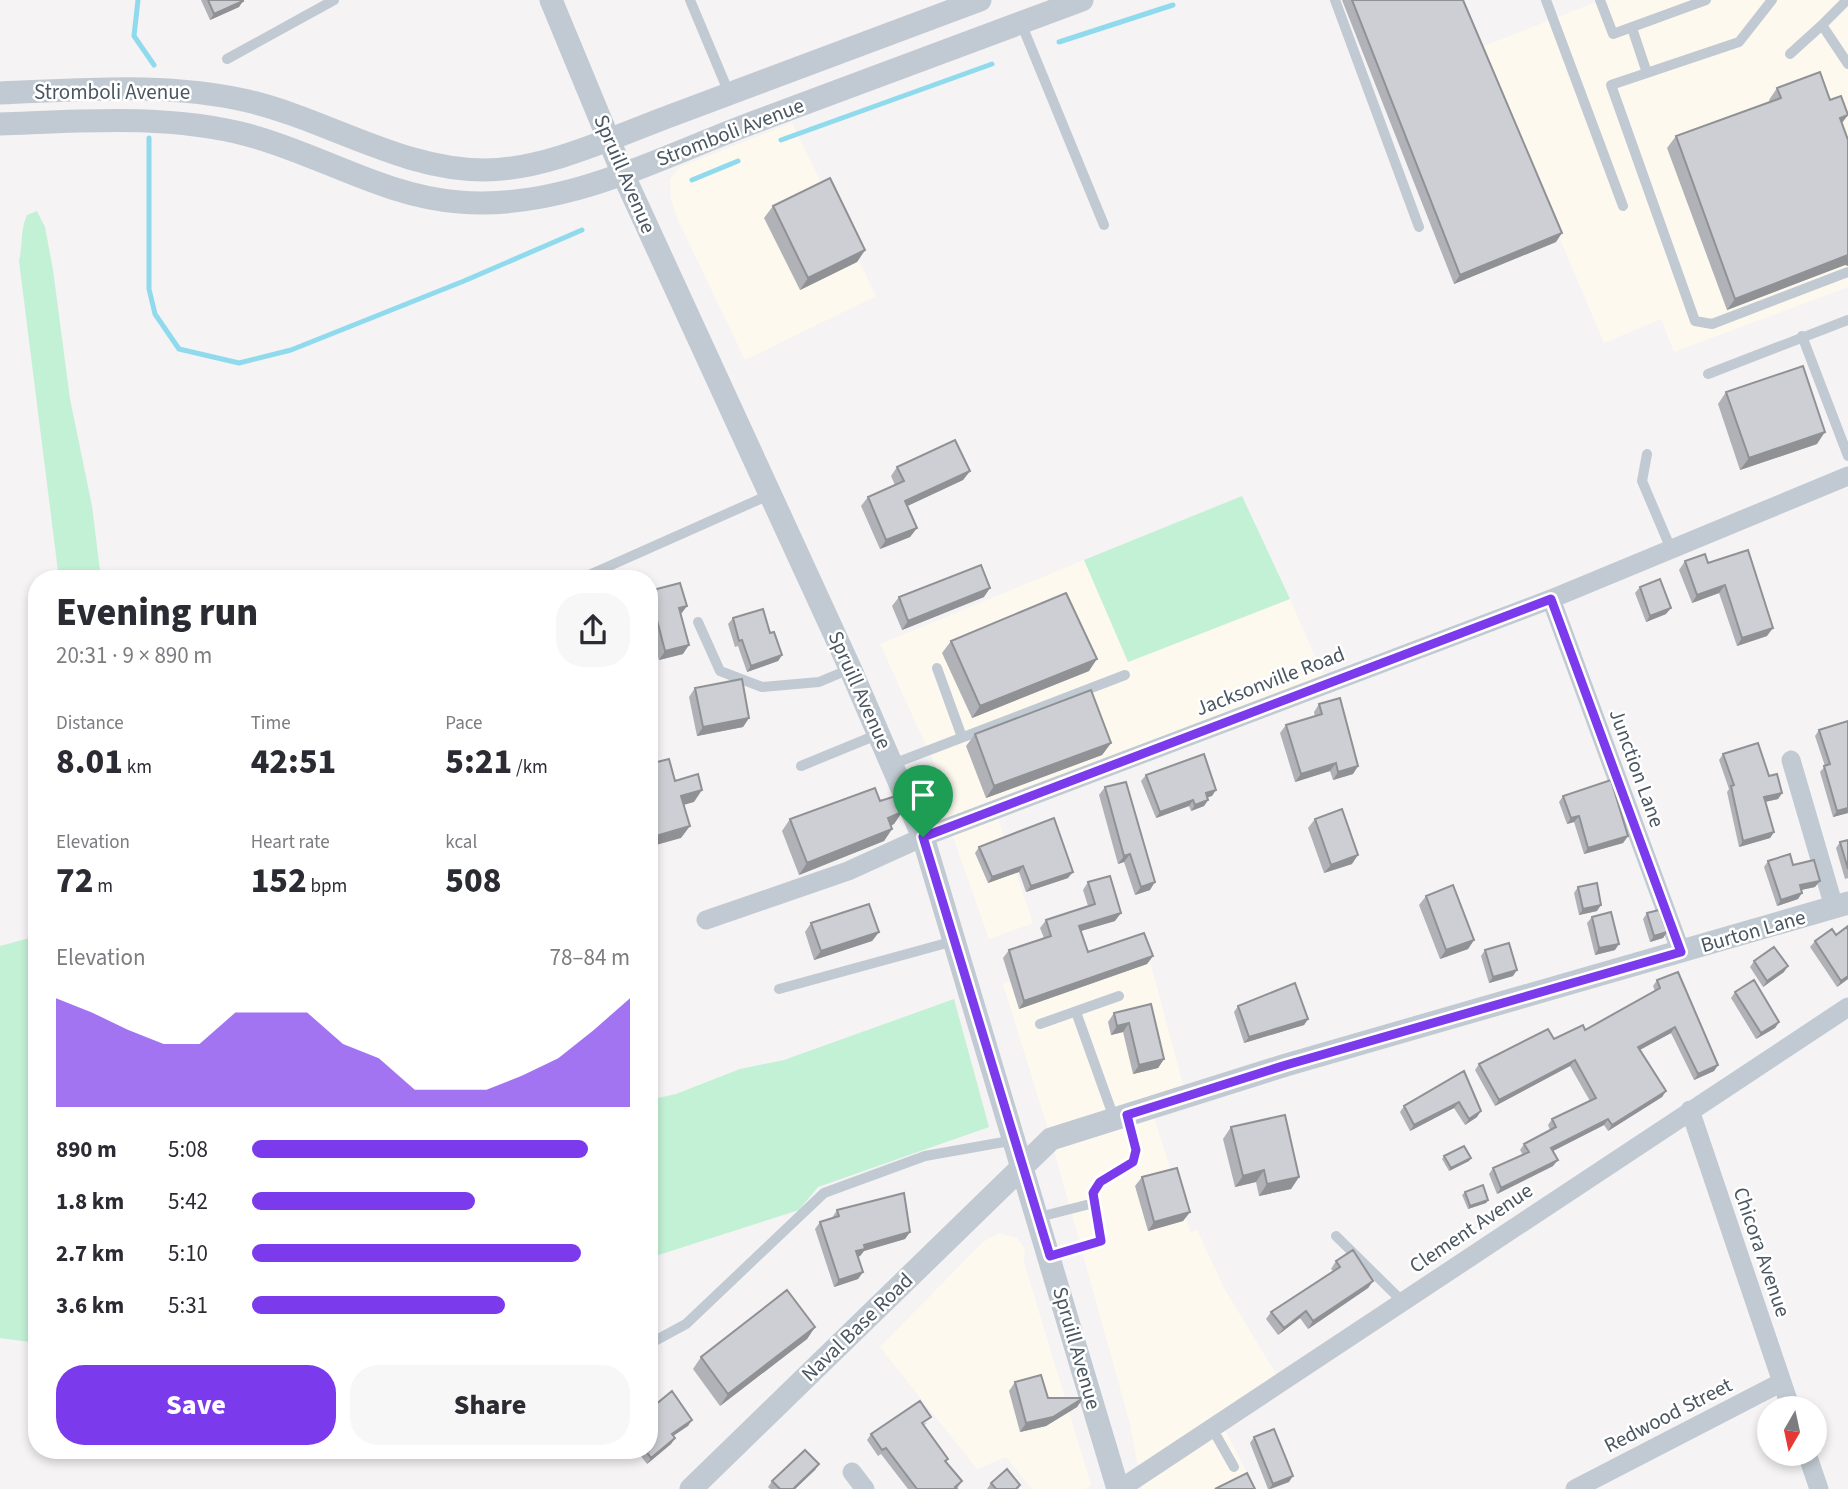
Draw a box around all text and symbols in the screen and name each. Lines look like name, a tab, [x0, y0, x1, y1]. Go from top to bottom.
street label: Stromboli Avenue	[34, 77, 190, 107]
street label: Stromboli Avenue	[652, 90, 808, 174]
street label: Spruill Avenue	[587, 110, 663, 238]
text: Evening run	[56, 586, 258, 640]
button: share	[556, 593, 630, 667]
street label: Spruill Avenue	[821, 626, 899, 754]
text: 20:31 · 9 × 890 m	[56, 639, 212, 672]
street label: Jacksonville Road	[1191, 639, 1349, 723]
street label: Junction Lane	[1602, 704, 1672, 832]
text: Distance	[56, 710, 124, 737]
text: Time	[251, 710, 291, 737]
text: Pace	[445, 710, 483, 737]
text: 8.01	[56, 737, 123, 787]
text: 42:51	[251, 737, 336, 787]
text: 5:21	[445, 737, 512, 787]
text: km	[123, 754, 152, 781]
text: /km	[512, 754, 548, 781]
pin	[893, 765, 953, 837]
icon: arrive	[904, 776, 942, 814]
text: Elevation	[56, 829, 130, 856]
text: Heart rate	[251, 829, 330, 856]
text: kcal	[445, 829, 477, 856]
text: 72	[56, 856, 93, 906]
text: 152	[251, 856, 307, 906]
text: 508	[445, 856, 501, 906]
text: m	[93, 873, 113, 900]
text: bpm	[307, 873, 347, 900]
street label: Burton Lane	[1697, 902, 1809, 960]
text: Elevation	[56, 941, 146, 974]
text: 78–84 m	[550, 941, 630, 974]
text: 890 m	[56, 1133, 117, 1166]
text: 5:08	[168, 1133, 208, 1166]
street label: Clement Avenue	[1403, 1176, 1539, 1280]
street label: Chicora Avenue	[1726, 1183, 1798, 1321]
text: 1.8 km	[56, 1185, 124, 1218]
text: 5:42	[168, 1185, 208, 1218]
text: 2.7 km	[56, 1237, 124, 1270]
text: 5:10	[168, 1237, 208, 1270]
street label: Naval Base Road	[794, 1266, 920, 1388]
street label: Spruill Avenue	[1045, 1283, 1109, 1413]
text: 3.6 km	[56, 1289, 124, 1322]
text: 5:31	[168, 1289, 208, 1322]
button: Save	[56, 1365, 336, 1445]
button: Share	[350, 1365, 630, 1445]
street label: Redwood Street	[1599, 1370, 1737, 1460]
north arrow	[1757, 1396, 1827, 1466]
map controls	[1757, 1396, 1827, 1466]

